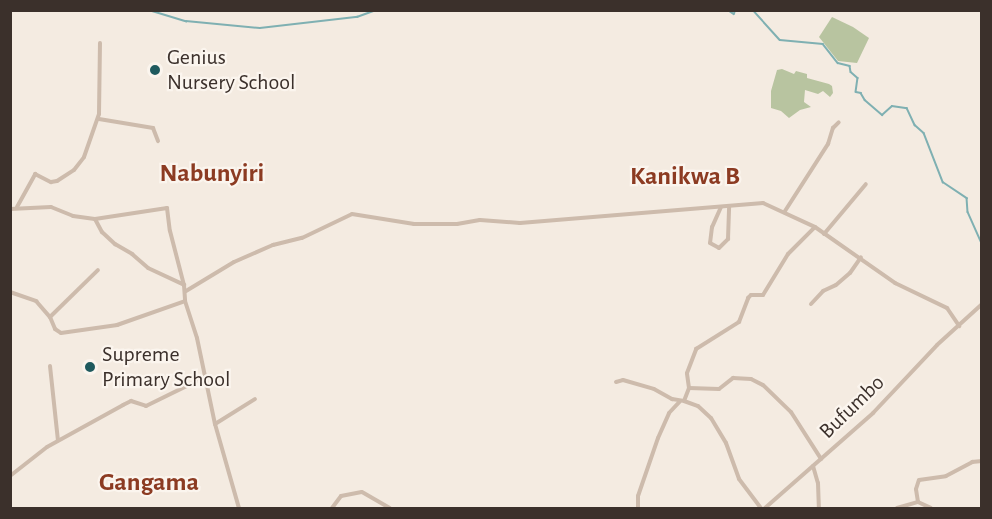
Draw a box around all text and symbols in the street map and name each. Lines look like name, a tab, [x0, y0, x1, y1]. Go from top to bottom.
place label: Genius Nursery School	[167, 44, 295, 96]
marker: Genius Nursery School	[148, 63, 162, 77]
district label: Nabunyiri	[160, 158, 264, 190]
district label: Kanikwa B	[630, 161, 740, 193]
place label: Supreme Primary School	[102, 341, 230, 392]
marker: Supreme Primary School	[83, 360, 97, 374]
street label: Bufumbo	[814, 370, 890, 444]
district label: Gangama	[99, 467, 199, 499]

